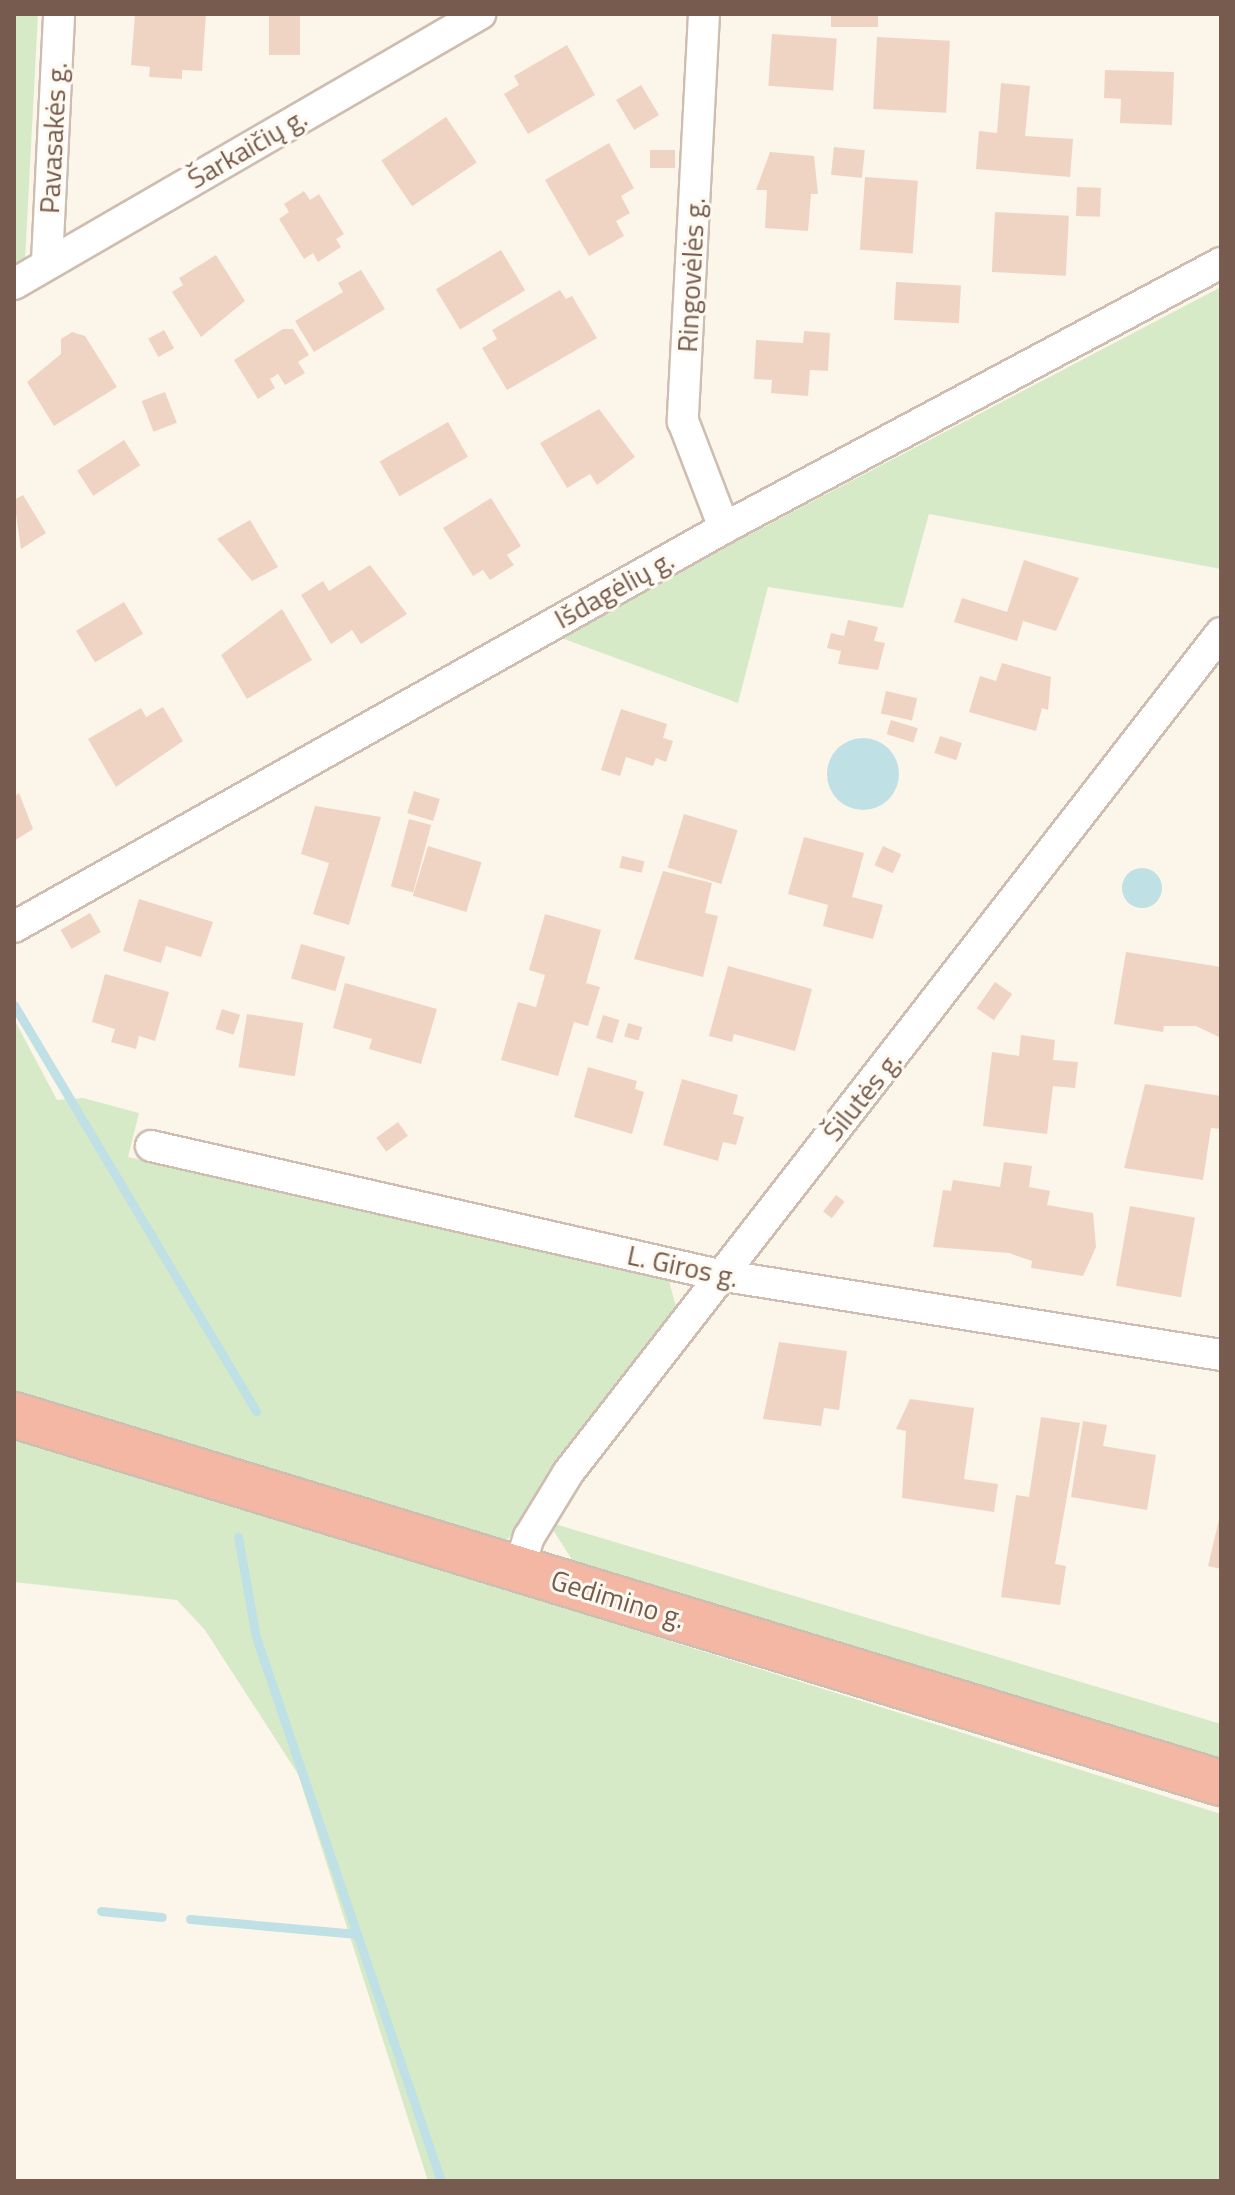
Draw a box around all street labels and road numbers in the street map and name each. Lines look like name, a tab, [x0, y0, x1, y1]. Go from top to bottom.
street label: Pavasakės g.	[32, 61, 74, 215]
street label: Šarkaičių g.	[181, 100, 313, 196]
street label: Ringovėlės g.	[670, 197, 712, 353]
street label: Išdagėlių g.	[548, 542, 680, 636]
street label: Šilutės g.	[816, 1044, 908, 1148]
street label: L. Giros g.	[624, 1238, 742, 1294]
street label: Gedimino g.	[547, 1563, 689, 1635]

